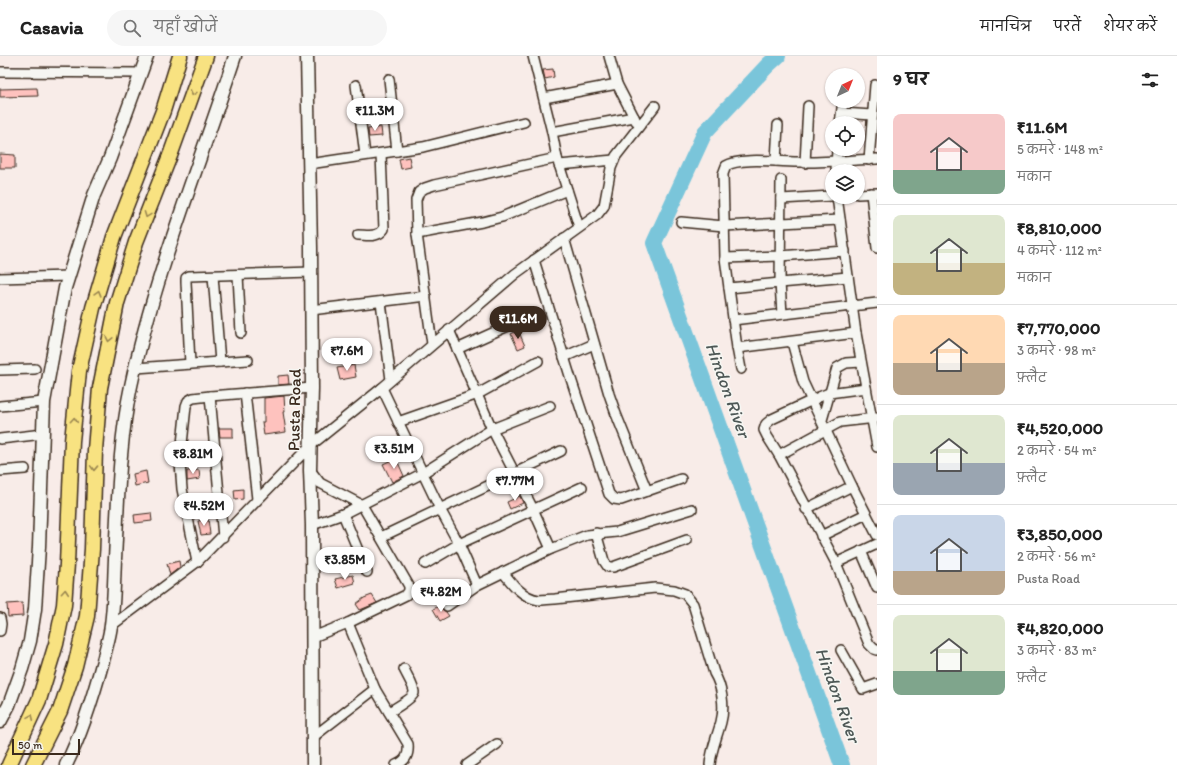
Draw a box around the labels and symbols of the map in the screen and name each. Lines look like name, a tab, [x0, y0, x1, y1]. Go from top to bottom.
north arrow	[825, 68, 865, 108]
one-way arrow	[189, 89, 197, 96]
pin: ₹11.3M	[342, 98, 408, 132]
one-way arrow	[144, 211, 152, 218]
one-way arrow	[93, 289, 102, 296]
pin: ₹11.6M	[485, 306, 551, 340]
one-way arrow	[105, 335, 113, 342]
pin: ₹7.6M	[319, 338, 375, 372]
water label: Hindon River	[701, 340, 756, 443]
street label: Pusta Road	[283, 368, 305, 451]
one-way arrow	[69, 417, 78, 423]
pin: ₹3.51M	[361, 436, 427, 470]
pin: ₹8.81M	[160, 441, 226, 475]
one-way arrow	[90, 465, 98, 471]
pin: ₹7.77M	[482, 468, 548, 502]
pin: ₹4.52M	[171, 493, 237, 527]
pin: ₹3.85M	[312, 547, 378, 581]
pin: ₹4.82M	[408, 579, 474, 613]
one-way arrow	[60, 589, 69, 595]
water label: Hindon River	[811, 645, 866, 748]
one-way arrow	[26, 714, 34, 721]
scale bar	[12, 737, 80, 756]

